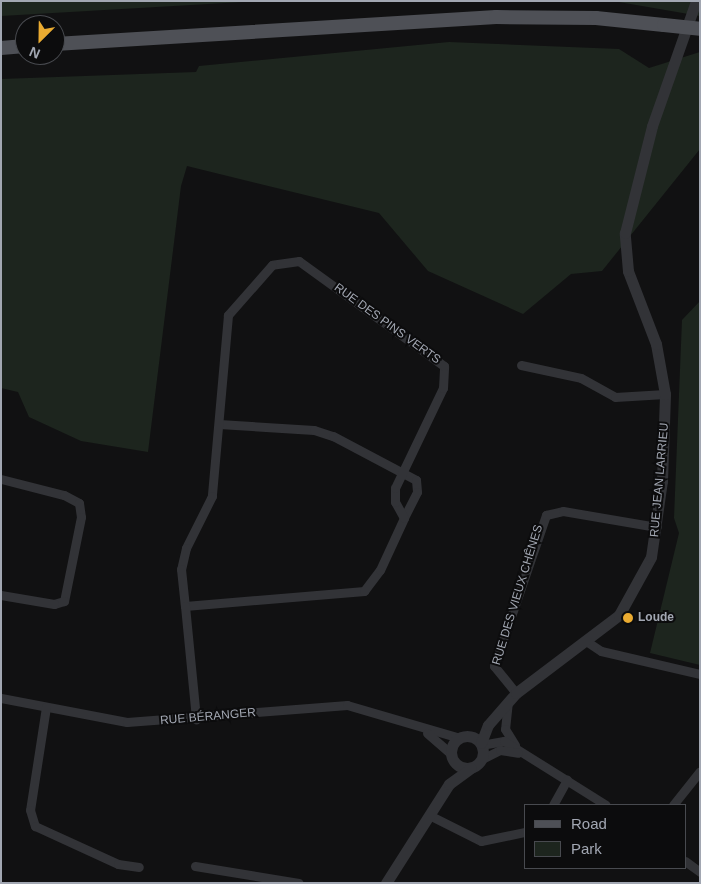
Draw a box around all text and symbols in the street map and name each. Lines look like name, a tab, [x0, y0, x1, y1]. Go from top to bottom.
north arrow	[15, 15, 65, 65]
text: N	[27, 44, 42, 62]
street label: RUE DES PINS VERTS	[331, 281, 443, 367]
street label: RUE JEAN LARRIEU	[648, 422, 672, 538]
street label: RUE DES VIEUX CHÊNES	[490, 523, 546, 667]
place label: Loude	[638, 611, 674, 625]
marker: Loude	[622, 612, 634, 624]
street label: RUE BÉRANGER	[160, 706, 256, 728]
legend	[524, 804, 686, 869]
text: Road	[571, 815, 607, 832]
text: Park	[571, 840, 602, 857]

